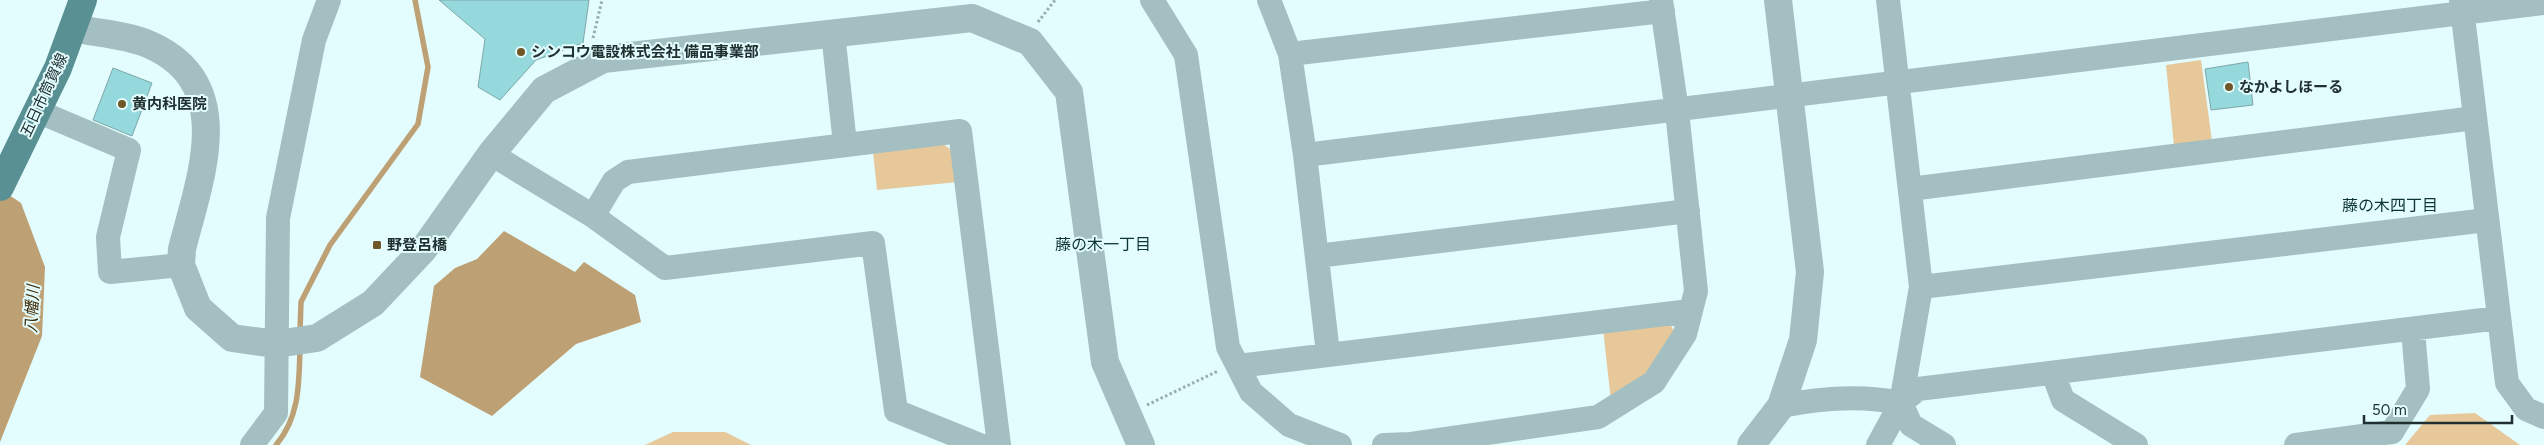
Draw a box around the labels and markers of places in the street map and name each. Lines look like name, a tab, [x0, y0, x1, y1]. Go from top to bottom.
place label: シンコウ電設株式会社 備品事業部	[531, 43, 759, 61]
marker: シンコウ電設株式会社 備品事業部	[515, 46, 527, 58]
place label: なかよしほーる	[2239, 78, 2343, 96]
marker: なかよしほーる	[2223, 81, 2235, 93]
place label: 黄内科医院	[132, 95, 207, 113]
marker: 黄内科医院	[116, 98, 128, 110]
place label: 野登呂橋	[387, 236, 448, 254]
marker: 野登呂橋	[371, 239, 383, 251]

